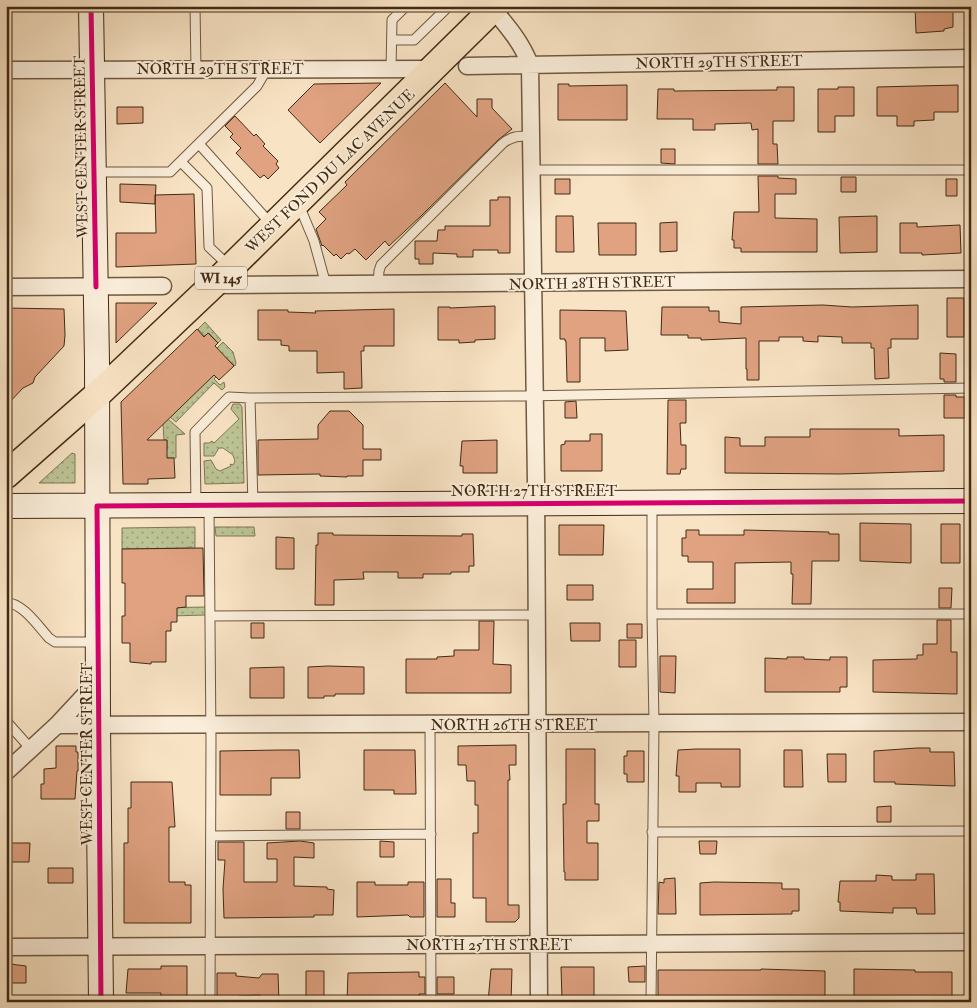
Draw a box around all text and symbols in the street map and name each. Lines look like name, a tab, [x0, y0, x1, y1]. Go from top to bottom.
street label: NORTH 29TH STREET	[635, 52, 803, 73]
street label: WEST CENTER STREET	[70, 55, 93, 240]
street label: NORTH 29TH STREET	[136, 60, 304, 79]
street label: WEST FOND DU LAC AVENUE	[241, 85, 419, 258]
road number: WI 145	[195, 266, 247, 290]
street label: NORTH 28TH STREET	[509, 273, 675, 294]
street label: NORTH 27TH STREET	[451, 482, 617, 501]
street label: WEST CENTER STREET	[78, 663, 97, 846]
street label: NORTH 26TH STREET	[430, 716, 598, 735]
street label: NORTH 25TH STREET	[406, 936, 572, 955]

